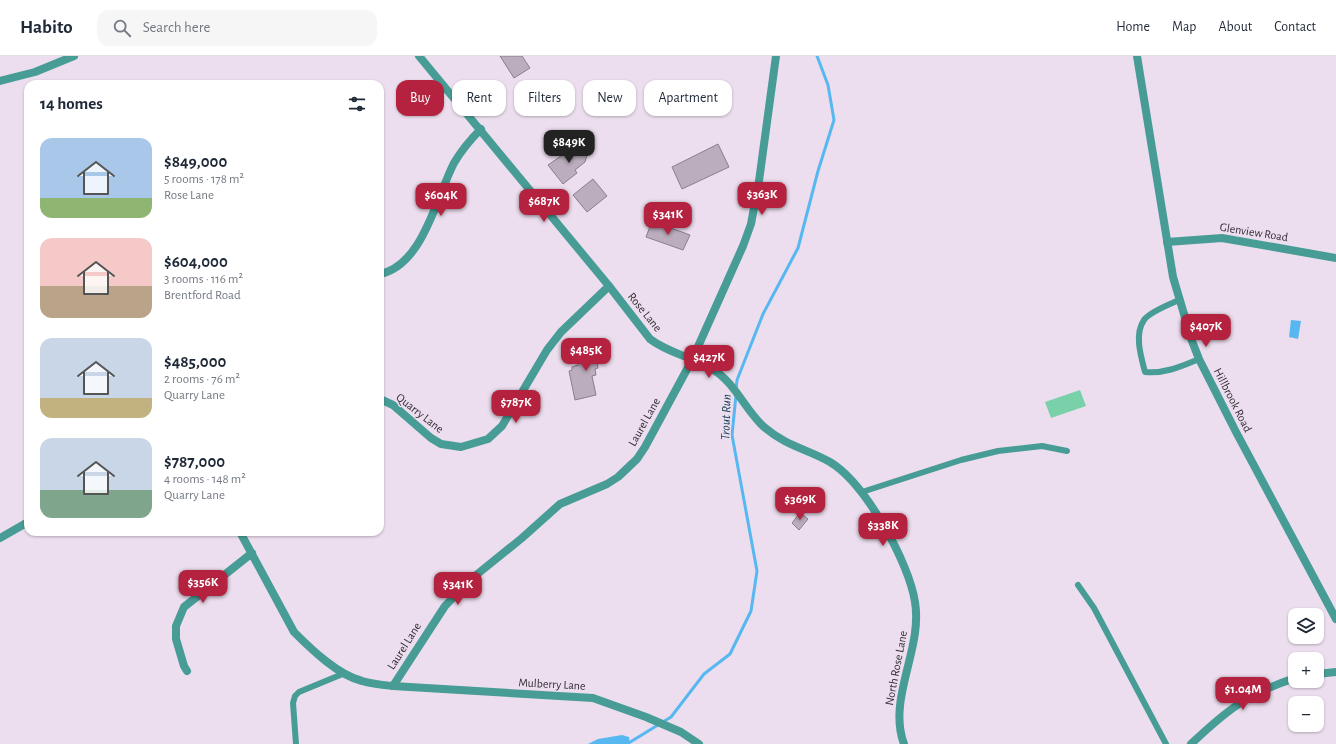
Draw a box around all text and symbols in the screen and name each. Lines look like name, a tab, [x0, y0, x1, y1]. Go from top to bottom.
search box	[97, 10, 377, 46]
icon: search	[111, 17, 133, 39]
text: Habito	[20, 18, 73, 37]
text: Search here	[143, 20, 210, 35]
text: Home	[1116, 20, 1150, 34]
text: Map	[1172, 20, 1196, 34]
text: About	[1218, 20, 1252, 34]
text: Contact	[1274, 20, 1316, 34]
chip: Buy	[396, 80, 444, 116]
chip: Rent	[452, 80, 506, 116]
chip: Filters	[514, 80, 575, 116]
chip: New	[583, 80, 636, 116]
chip: Apartment	[644, 80, 732, 116]
icon: filters	[346, 93, 368, 115]
text: 14 homes	[40, 95, 103, 112]
pin: $849K	[541, 130, 597, 164]
text: $849K	[553, 136, 585, 149]
text: $849,000	[164, 153, 227, 170]
icon: home	[72, 154, 120, 202]
text: 5 rooms · 178 m²	[164, 173, 244, 186]
pin: $363K	[734, 182, 790, 216]
pin: $604K	[413, 183, 469, 217]
text: $363K	[747, 188, 777, 201]
text: Rose Lane	[164, 189, 214, 202]
text: $604K	[424, 189, 458, 202]
pin: $687K	[516, 189, 572, 223]
text: $687K	[528, 195, 560, 208]
pin: $341K	[640, 202, 696, 236]
text: $341K	[653, 208, 683, 221]
street label: Glenview Road	[1219, 221, 1289, 243]
text: $604,000	[164, 253, 228, 270]
icon: home	[72, 254, 120, 302]
text: 3 rooms · 116 m²	[164, 273, 243, 286]
text: Brentford Road	[164, 289, 241, 302]
street label: Rose Lane	[626, 290, 664, 334]
pin: $407K	[1178, 314, 1234, 348]
text: $407K	[1190, 320, 1222, 333]
pin: $485K	[558, 338, 614, 372]
text: $485K	[570, 344, 602, 357]
pin: $427K	[681, 345, 737, 379]
text: $427K	[693, 351, 725, 364]
text: $485,000	[164, 353, 226, 370]
icon: home	[72, 354, 120, 402]
street label: Hillbrook Road	[1212, 366, 1254, 434]
text: 2 rooms · 76 m²	[164, 373, 240, 386]
text: Quarry Lane	[164, 389, 225, 402]
pin: $787K	[488, 390, 544, 424]
street label: Quarry Lane	[393, 391, 446, 436]
water label: Trout Run	[719, 394, 734, 440]
text: $787K	[500, 396, 532, 409]
street label: Laurel Lane	[626, 396, 662, 448]
text: $787,000	[164, 453, 225, 470]
icon: home	[72, 454, 120, 502]
text: 4 rooms · 148 m²	[164, 473, 246, 486]
pin: $369K	[772, 487, 828, 521]
text: Quarry Lane	[164, 489, 225, 502]
text: $369K	[784, 493, 816, 506]
pin: $338K	[855, 513, 911, 547]
text: $338K	[867, 519, 899, 532]
pin: $356K	[175, 570, 231, 604]
pin: $341K	[430, 572, 486, 606]
text: $356K	[188, 576, 218, 589]
text: $341K	[443, 578, 473, 591]
map controls	[1288, 608, 1324, 732]
button: layers	[1288, 608, 1324, 644]
street label: Laurel Lane	[385, 620, 423, 672]
street label: North Rose Lane	[883, 630, 909, 706]
button: +	[1288, 652, 1324, 688]
street label: Mulberry Lane	[518, 676, 586, 693]
pin: $1.04M	[1210, 677, 1276, 711]
text: $1.04M	[1224, 683, 1262, 696]
button: −	[1288, 696, 1324, 732]

